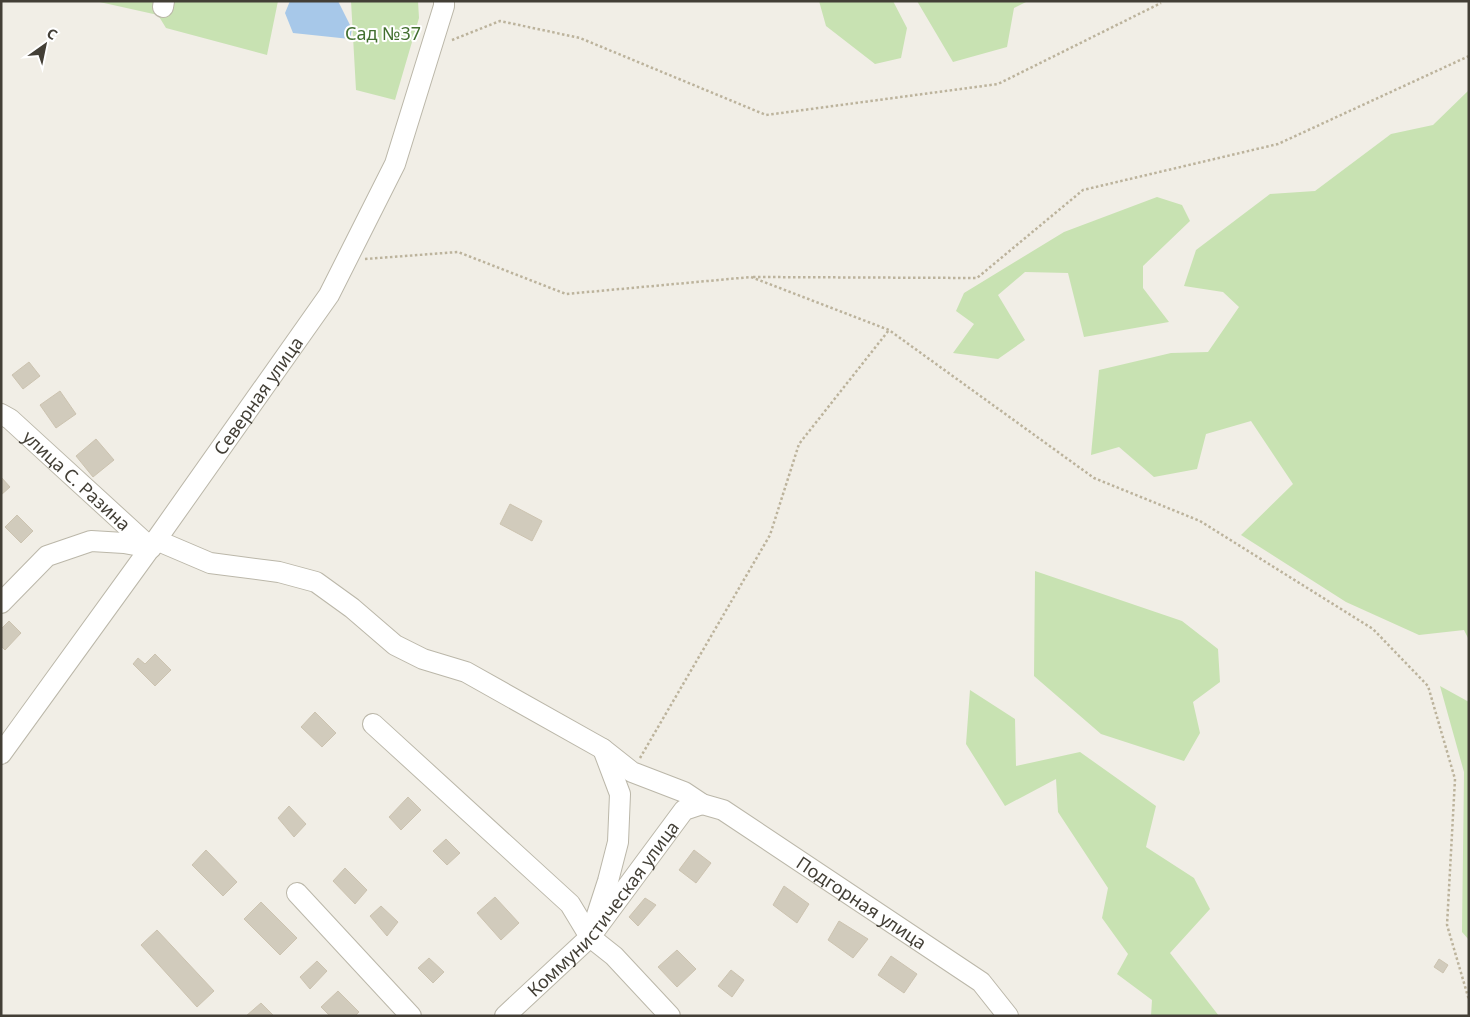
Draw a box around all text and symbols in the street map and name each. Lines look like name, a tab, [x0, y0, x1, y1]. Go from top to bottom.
north arrow	[20, 20, 70, 70]
park label: Сад №37	[345, 21, 421, 45]
text: С	[43, 23, 61, 44]
street label: Северная улица	[208, 332, 308, 460]
street label: улица С. Разина	[18, 425, 136, 536]
street label: Коммунистическая улица	[522, 816, 684, 1002]
street label: Подгорная улица	[792, 851, 931, 954]

